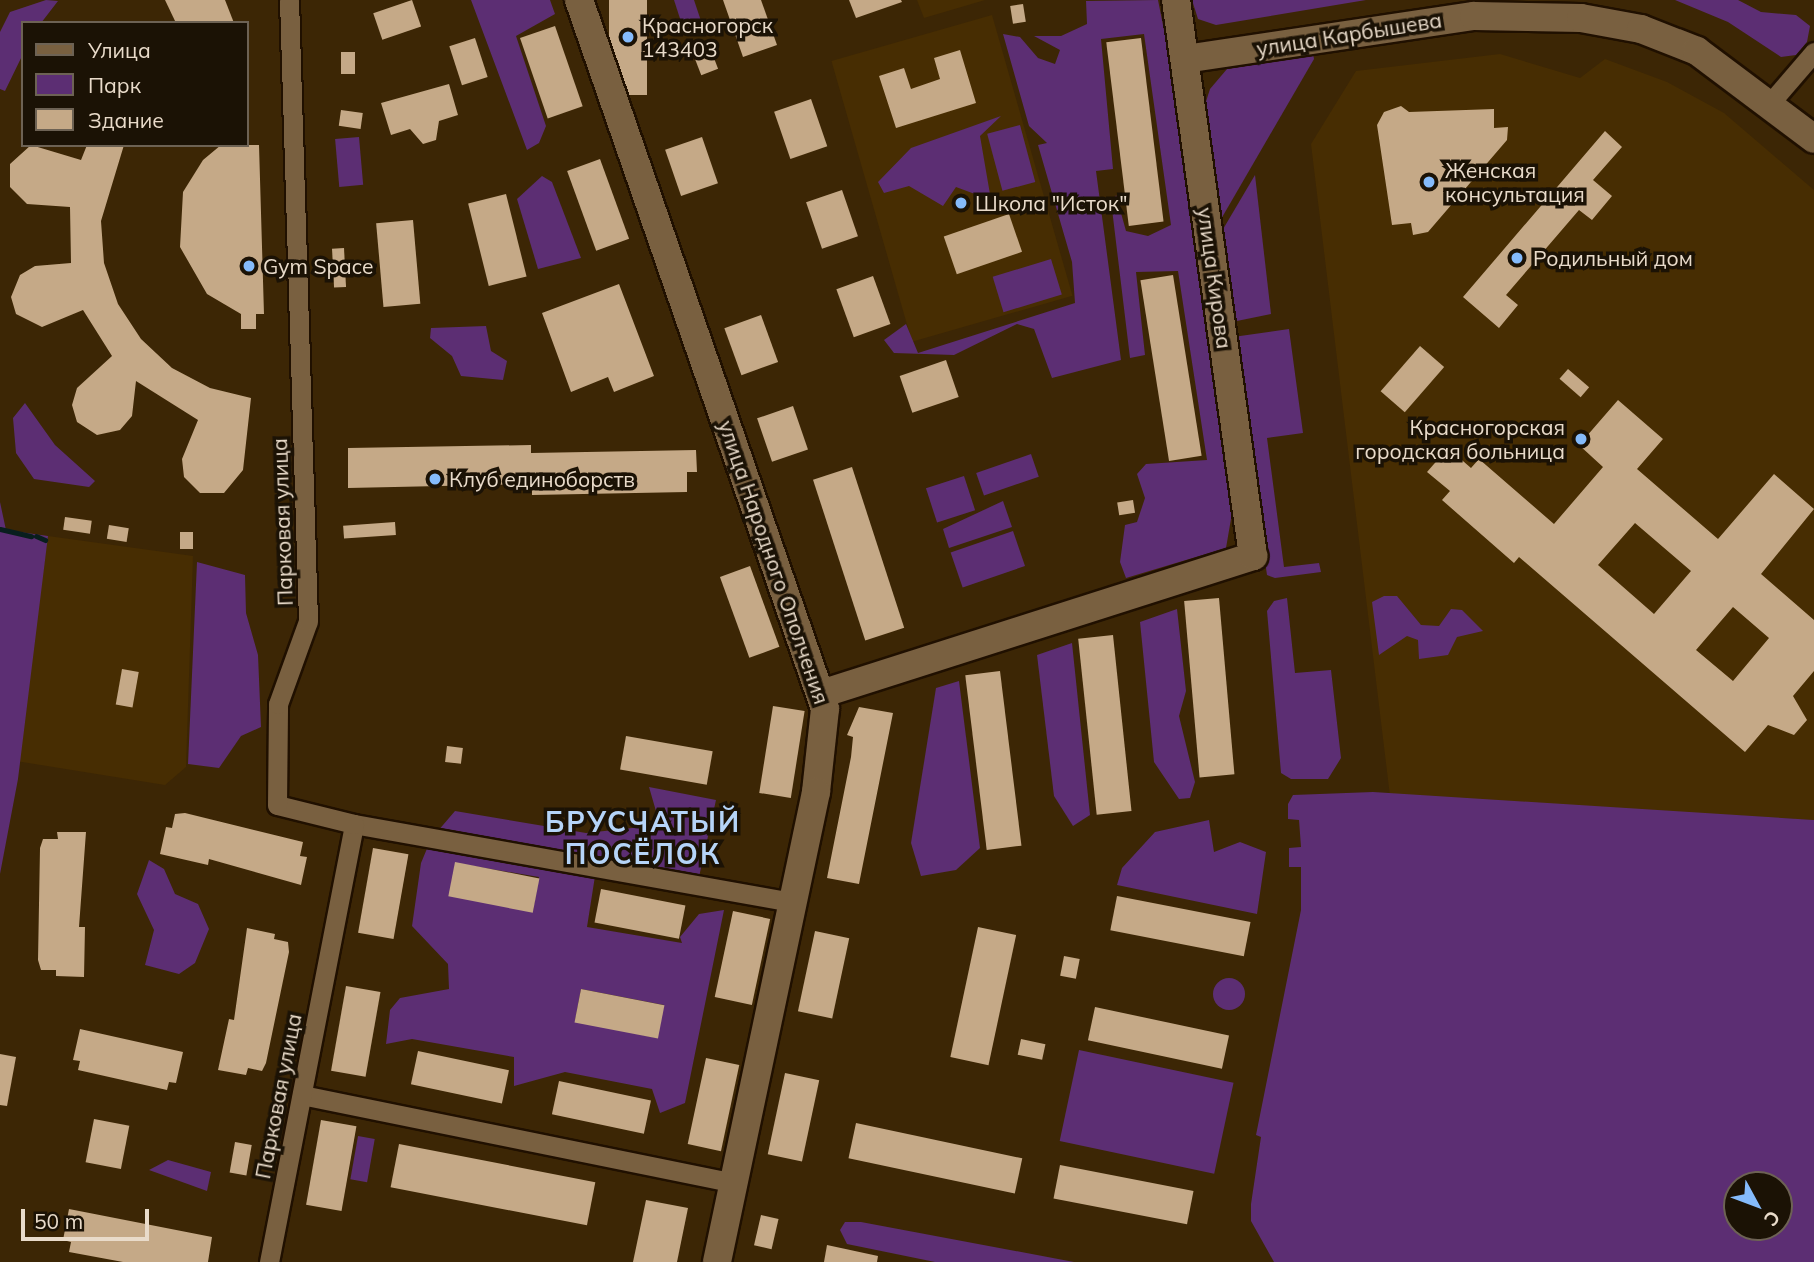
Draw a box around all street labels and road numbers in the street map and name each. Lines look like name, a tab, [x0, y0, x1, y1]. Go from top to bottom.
street label: улица Карбышева	[1255, 7, 1443, 61]
street label: улица Кирова	[1193, 206, 1237, 350]
street label: улица Народного Ополчения	[714, 417, 834, 707]
street label: Парковая улица	[266, 438, 298, 606]
street label: Парковая улица	[250, 1011, 306, 1181]

